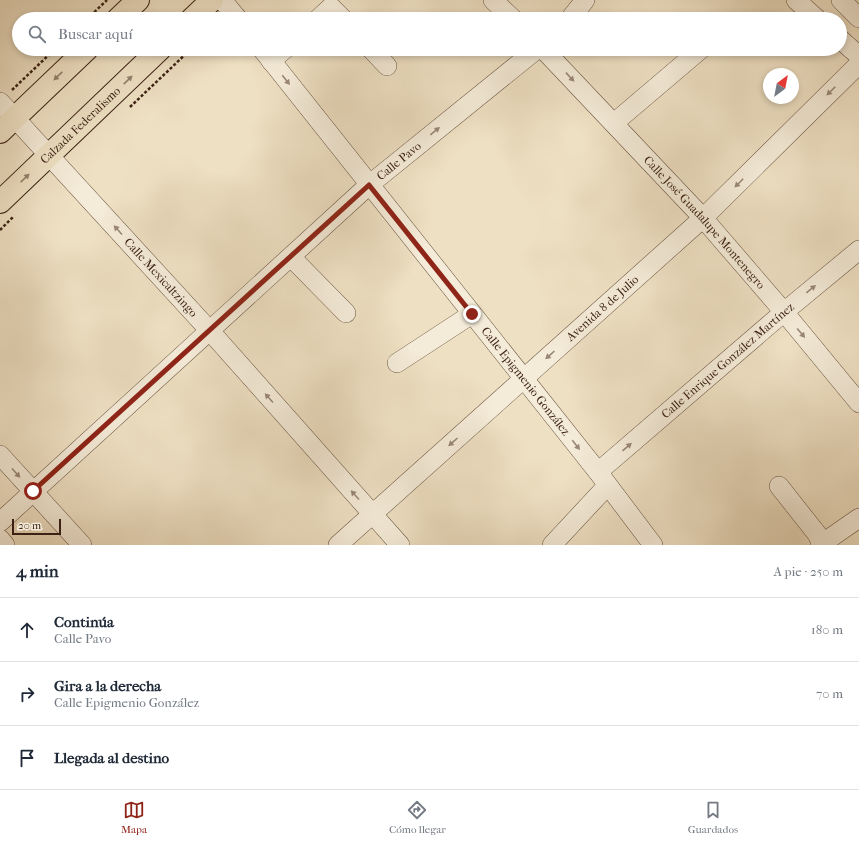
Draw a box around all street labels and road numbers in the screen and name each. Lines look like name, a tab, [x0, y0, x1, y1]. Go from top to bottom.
street label: Calzada Federalismo	[37, 84, 123, 167]
street label: Calle Pavo	[374, 139, 424, 183]
street label: Calle José Guadalupe Montenegro	[641, 153, 768, 292]
street label: Calle Mexicaltzingo	[121, 235, 200, 320]
street label: Avenida 8 de Julio	[563, 272, 641, 345]
street label: Calle Enrique González Martínez	[659, 299, 797, 421]
street label: Calle Epigmenio González	[478, 324, 573, 438]

